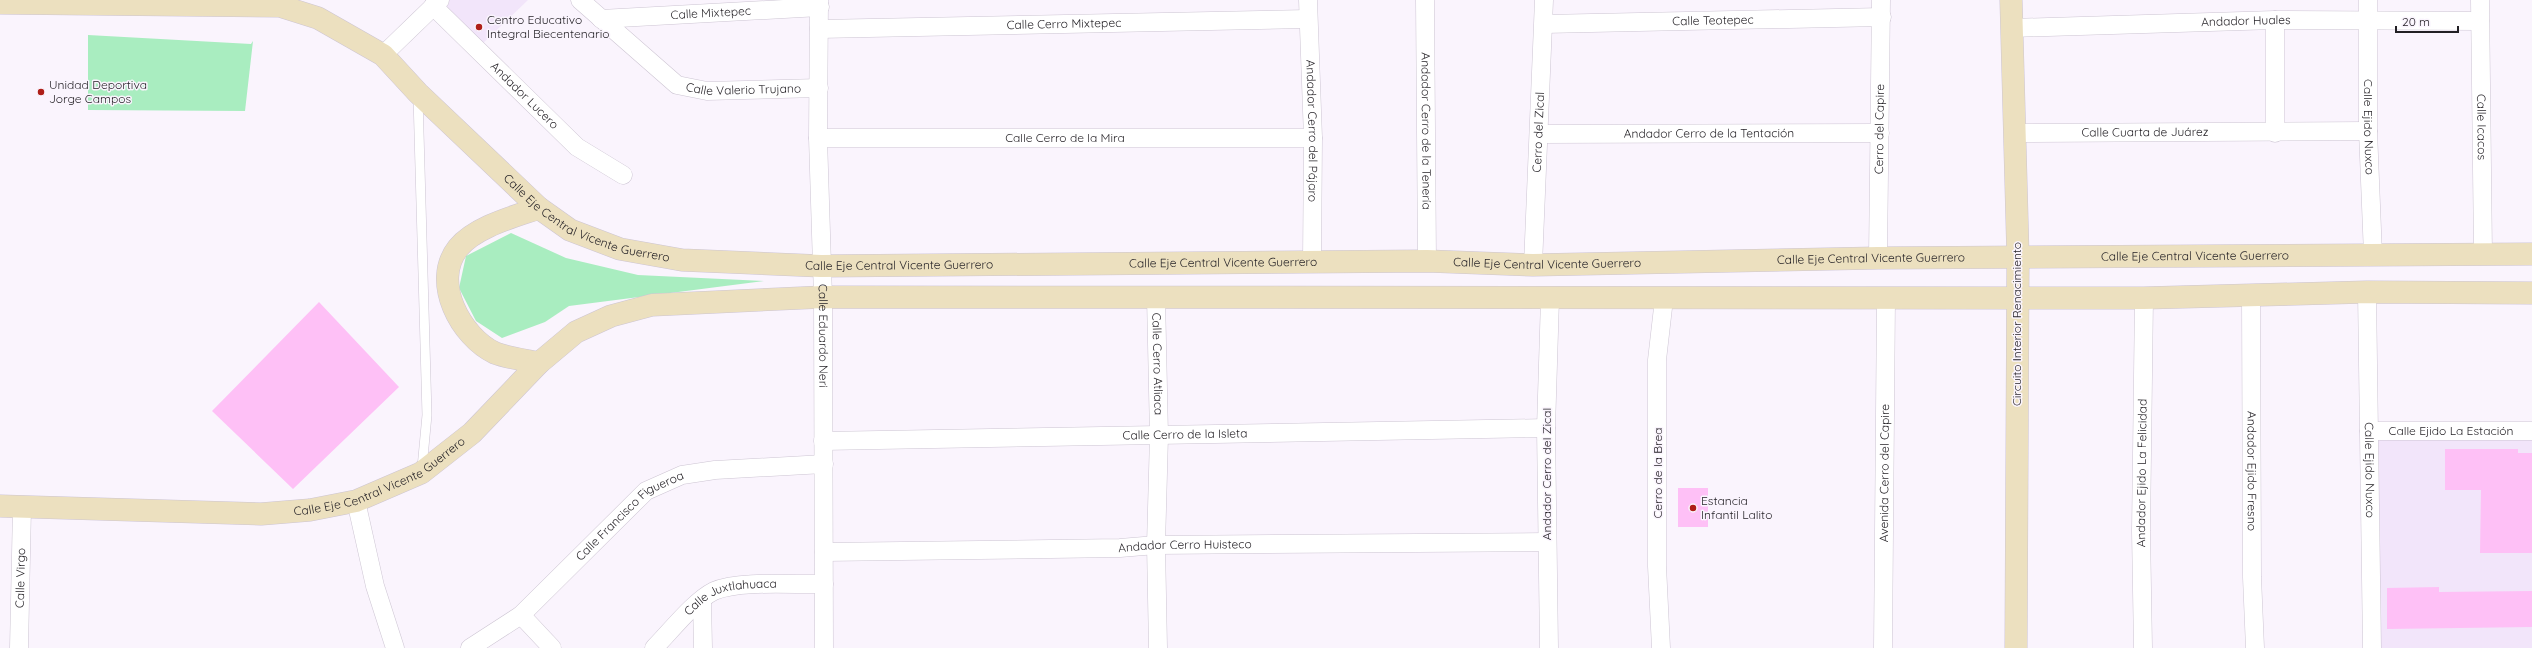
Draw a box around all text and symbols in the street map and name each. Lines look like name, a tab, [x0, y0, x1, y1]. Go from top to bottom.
street label: Calle Mixtepec	[670, 3, 751, 22]
scale bar	[2396, 8, 2458, 34]
place label: Centro Educativo Integral Biecentenario	[487, 12, 609, 41]
street label: Calle Teotepec	[1672, 12, 1754, 28]
street label: Andador Huales	[2201, 12, 2291, 29]
text: 20 m	[2402, 14, 2430, 29]
street label: Calle Cerro Mixtepec	[1006, 15, 1121, 32]
marker: Centro Educativo Integral Biecentenario	[474, 22, 484, 32]
street label: Andador Cerro de la Tenería	[1418, 52, 1435, 210]
street label: Andador Lucero	[488, 59, 562, 132]
street label: Andador Cerro del Pájaro	[1303, 59, 1321, 202]
place label: Unidad Deportiva Jorge Campos	[49, 77, 147, 106]
street label: Calle Valerio Trujano	[685, 79, 801, 98]
street label: Calle Ejido Nuxco	[2361, 79, 2378, 175]
street label: Cerro del Capire	[1871, 84, 1887, 174]
marker: Unidad Deportiva Jorge Campos	[36, 87, 46, 97]
street label: Cerro del Zical	[1529, 91, 1547, 173]
street label: Calle Icacos	[2474, 94, 2490, 161]
street label: Calle Cuarta de Juárez	[2081, 124, 2209, 140]
street label: Andador Cerro de la Tentación	[1624, 125, 1794, 141]
street label: Calle Cerro de la Mira	[1005, 130, 1125, 145]
street label: Calle Eje Central Vicente Guerrero	[501, 170, 671, 265]
street label: Circuito Interior Renacimiento	[2009, 242, 2024, 406]
street label: Calle Eje Central Vicente Guerrero	[2101, 247, 2289, 264]
street label: Calle Eje Central Vicente Guerrero	[1777, 249, 1965, 267]
street label: Calle Eje Central Vicente Guerrero	[1129, 254, 1317, 270]
street label: Calle Eje Central Vicente Guerrero	[1453, 254, 1641, 272]
street label: Calle Eje Central Vicente Guerrero	[805, 257, 993, 273]
street label: Calle Eduardo Neri	[816, 284, 831, 388]
street label: Calle Cerro Atliaca	[1149, 312, 1167, 415]
street label: Andador Ejido La Felicidad	[2133, 399, 2150, 547]
street label: Avenida Cerro del Capire	[1876, 404, 1892, 542]
street label: Andador Cerro del Zical	[1539, 408, 1554, 540]
street label: Andador Ejido Fresno	[2244, 411, 2260, 531]
street label: Calle Ejido Nuxco	[2362, 422, 2378, 518]
street label: Calle Ejido La Estación	[2389, 423, 2513, 438]
street label: Calle Cerro de la Isleta	[1122, 425, 1247, 443]
street label: Cerro de la Brea	[1650, 427, 1665, 519]
street label: Calle Eje Central Vicente Guerrero	[293, 433, 468, 518]
street label: Calle Francisco Figueroa	[572, 467, 686, 564]
place label: Estancia Infantil Lalito	[1701, 493, 1772, 522]
marker: Estancia Infantil Lalito	[1688, 503, 1698, 513]
street label: Andador Cerro Huisteco	[1117, 536, 1252, 555]
street label: Calle Virgo	[12, 548, 28, 608]
street label: Calle Juxtlahuaca	[681, 576, 777, 618]

